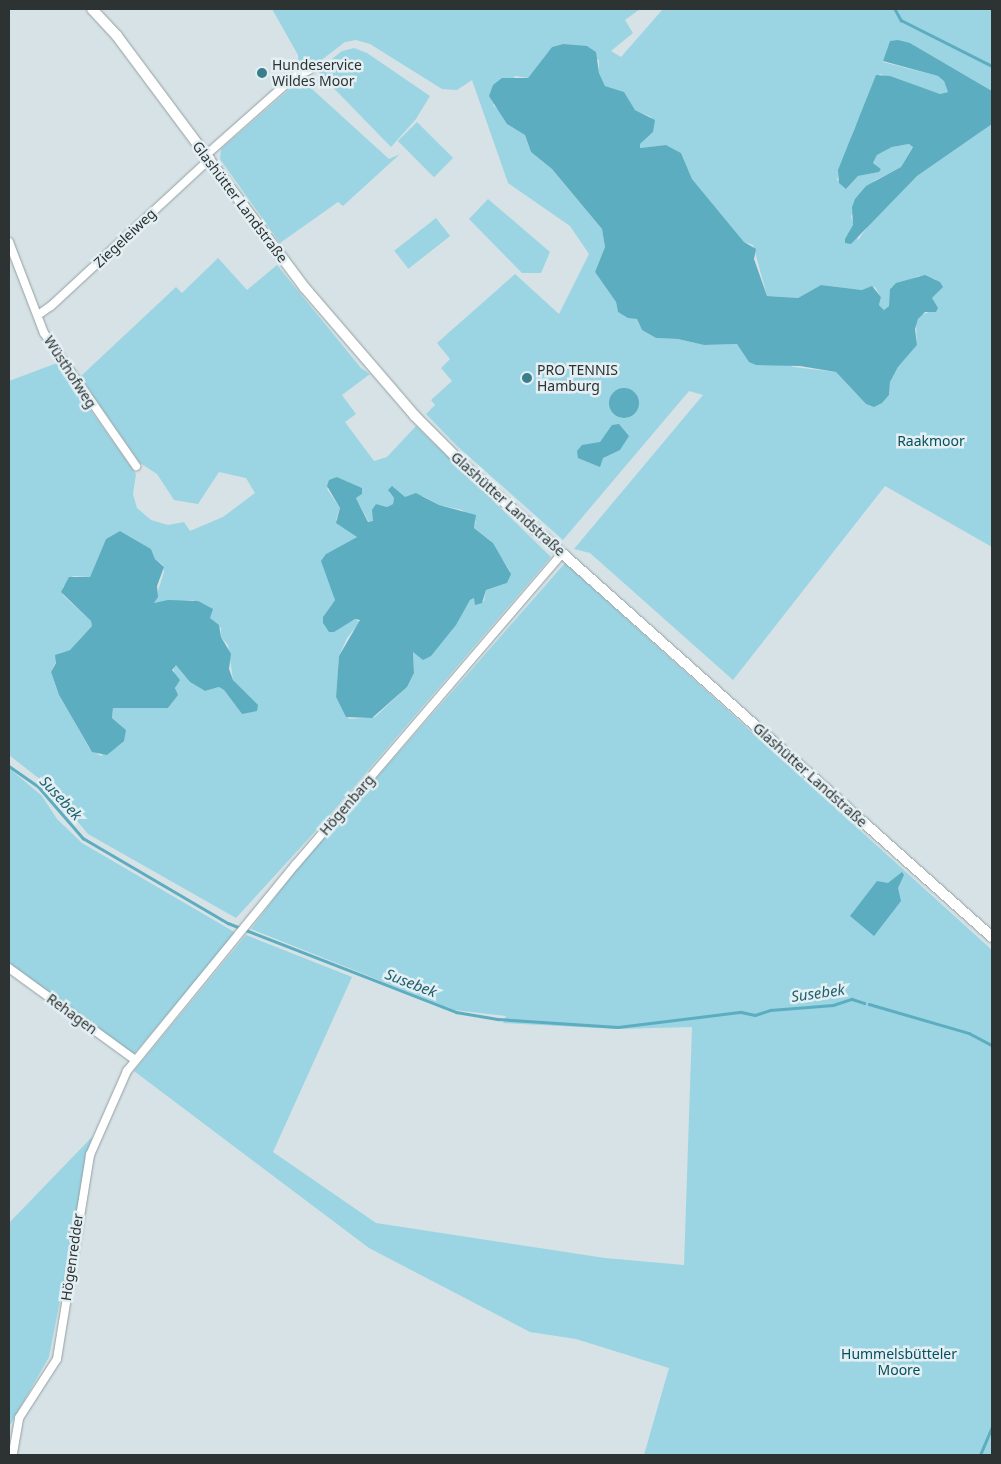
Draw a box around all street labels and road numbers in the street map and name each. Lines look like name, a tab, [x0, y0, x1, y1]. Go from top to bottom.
street label: Glashütter Landstraße	[189, 138, 291, 266]
street label: Ziegeleiweg	[91, 205, 159, 271]
street label: Wüsthofweg	[40, 333, 100, 411]
street label: Glashütter Landstraße	[448, 448, 568, 560]
street label: Glashütter Landstraße	[750, 719, 870, 831]
street label: Högenbarg	[316, 771, 378, 839]
street label: Rehagen	[43, 990, 101, 1038]
street label: Högenredder	[58, 1212, 86, 1302]

